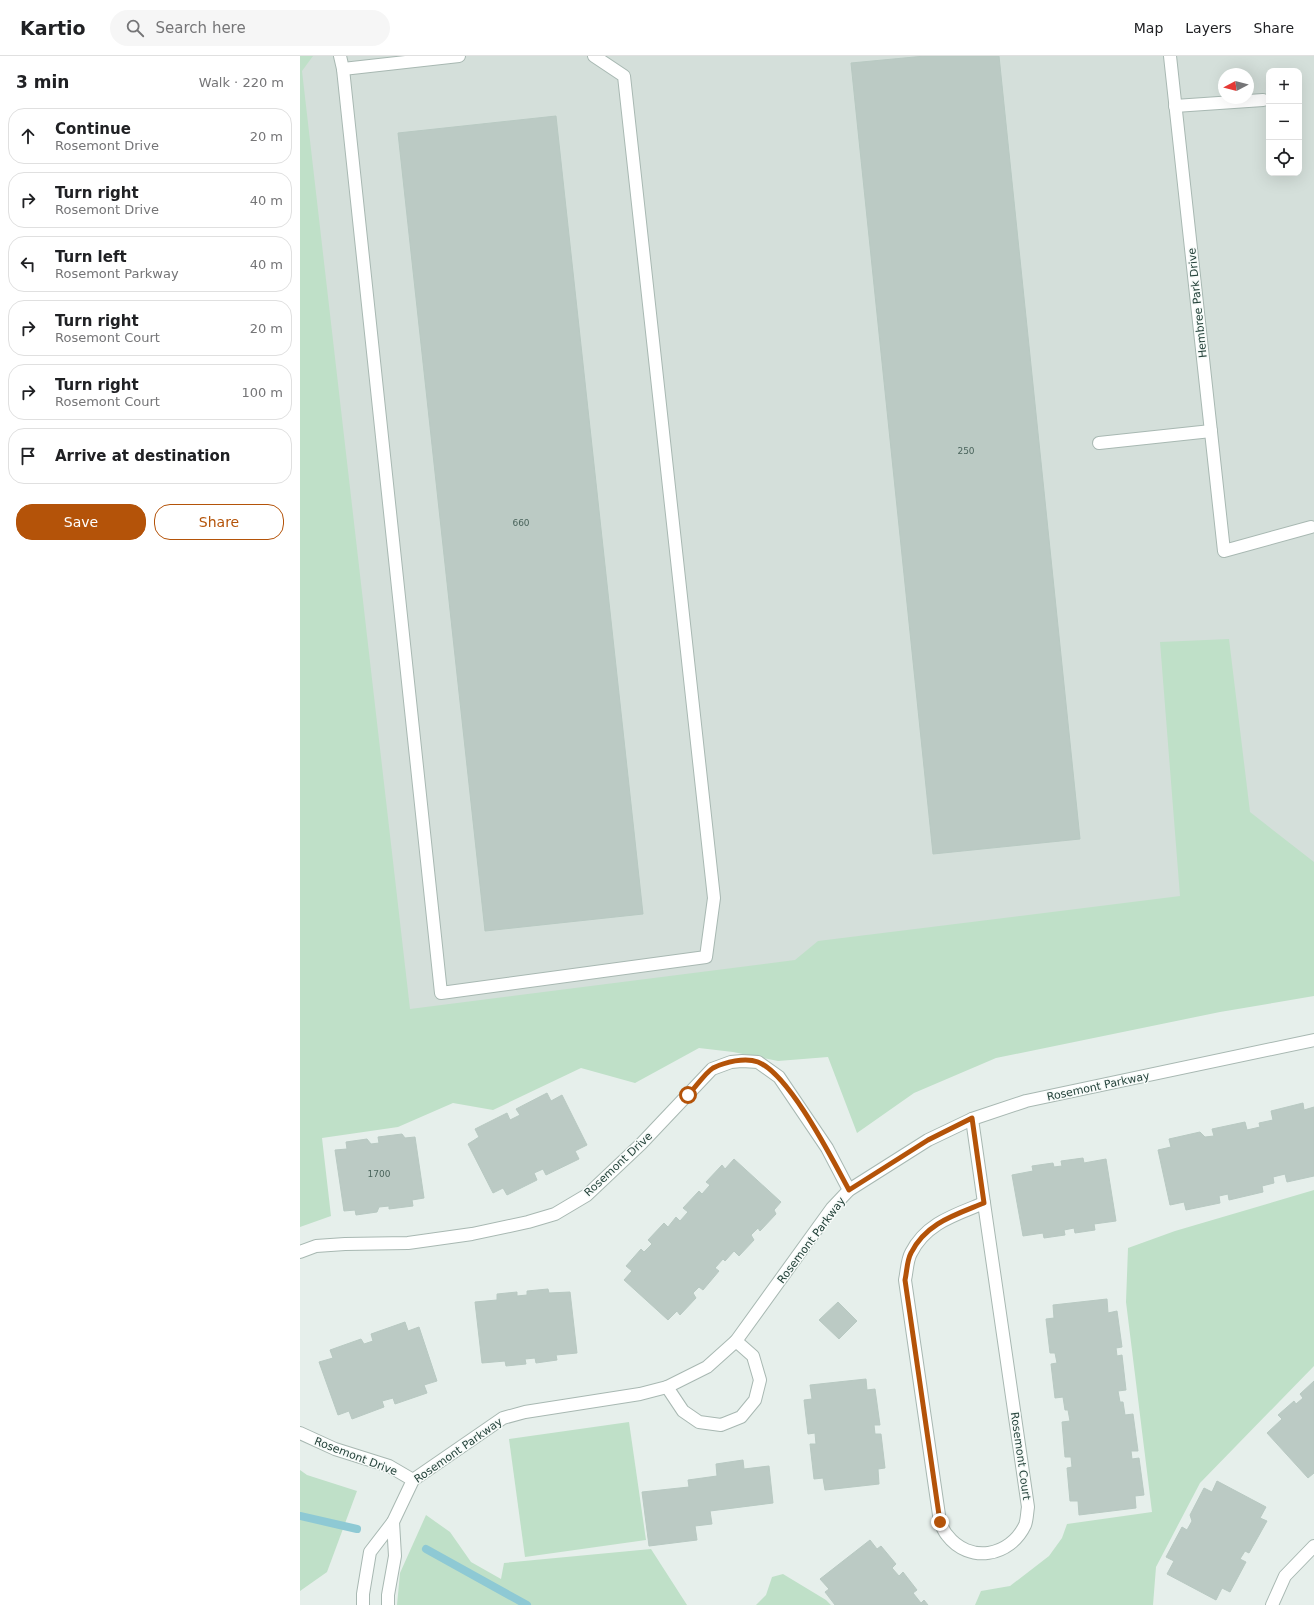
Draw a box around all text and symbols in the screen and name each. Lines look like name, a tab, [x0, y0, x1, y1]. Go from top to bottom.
search box	[110, 10, 390, 46]
text: Kartio	[20, 17, 86, 39]
icon: search	[124, 17, 146, 39]
text: Search here	[156, 19, 246, 37]
text: Map	[1134, 20, 1163, 36]
text: Layers	[1185, 20, 1232, 36]
text: Share	[1254, 20, 1294, 36]
north arrow	[1218, 68, 1254, 104]
map controls	[1266, 68, 1302, 176]
button: +	[1266, 68, 1302, 104]
text: 3 min	[16, 72, 69, 92]
text: Walk · 220 m	[199, 75, 284, 90]
button: −	[1266, 104, 1302, 140]
text: Continue	[55, 120, 131, 138]
icon: ahead	[17, 125, 39, 147]
text: 20 m	[250, 129, 283, 144]
text: Rosemont Drive	[55, 138, 159, 153]
button: locate	[1266, 140, 1302, 176]
text: Turn right	[55, 184, 139, 202]
icon: right	[17, 189, 39, 211]
text: 40 m	[250, 193, 283, 208]
text: Rosemont Drive	[55, 202, 159, 217]
street label: Hembree Park Drive	[1185, 247, 1210, 359]
text: Turn left	[55, 248, 127, 266]
icon: left	[17, 253, 39, 275]
text: 40 m	[250, 257, 283, 272]
text: Rosemont Parkway	[55, 266, 179, 281]
text: Turn right	[55, 312, 139, 330]
icon: right	[17, 317, 39, 339]
text: 20 m	[250, 321, 283, 336]
text: Rosemont Court	[55, 330, 160, 345]
text: Turn right	[55, 376, 139, 394]
icon: right	[17, 381, 39, 403]
text: 100 m	[241, 385, 283, 400]
text: Rosemont Court	[55, 394, 160, 409]
icon: arrive	[17, 445, 39, 467]
house number: 250	[957, 446, 975, 456]
text: Arrive at destination	[55, 447, 230, 465]
button: Save	[16, 504, 146, 540]
button: Share	[154, 504, 284, 540]
house number: 660	[512, 518, 530, 528]
street label: Rosemont Parkway	[1046, 1069, 1151, 1104]
route start	[679, 1086, 697, 1104]
street label: Rosemont Drive	[582, 1129, 655, 1199]
house number: 1700	[368, 1169, 391, 1179]
street label: Rosemont Parkway	[775, 1194, 848, 1286]
street label: Rosemont Court	[1008, 1411, 1033, 1502]
street label: Rosemont Parkway	[412, 1415, 505, 1486]
street label: Rosemont Drive	[312, 1435, 399, 1478]
route end	[931, 1513, 949, 1531]

